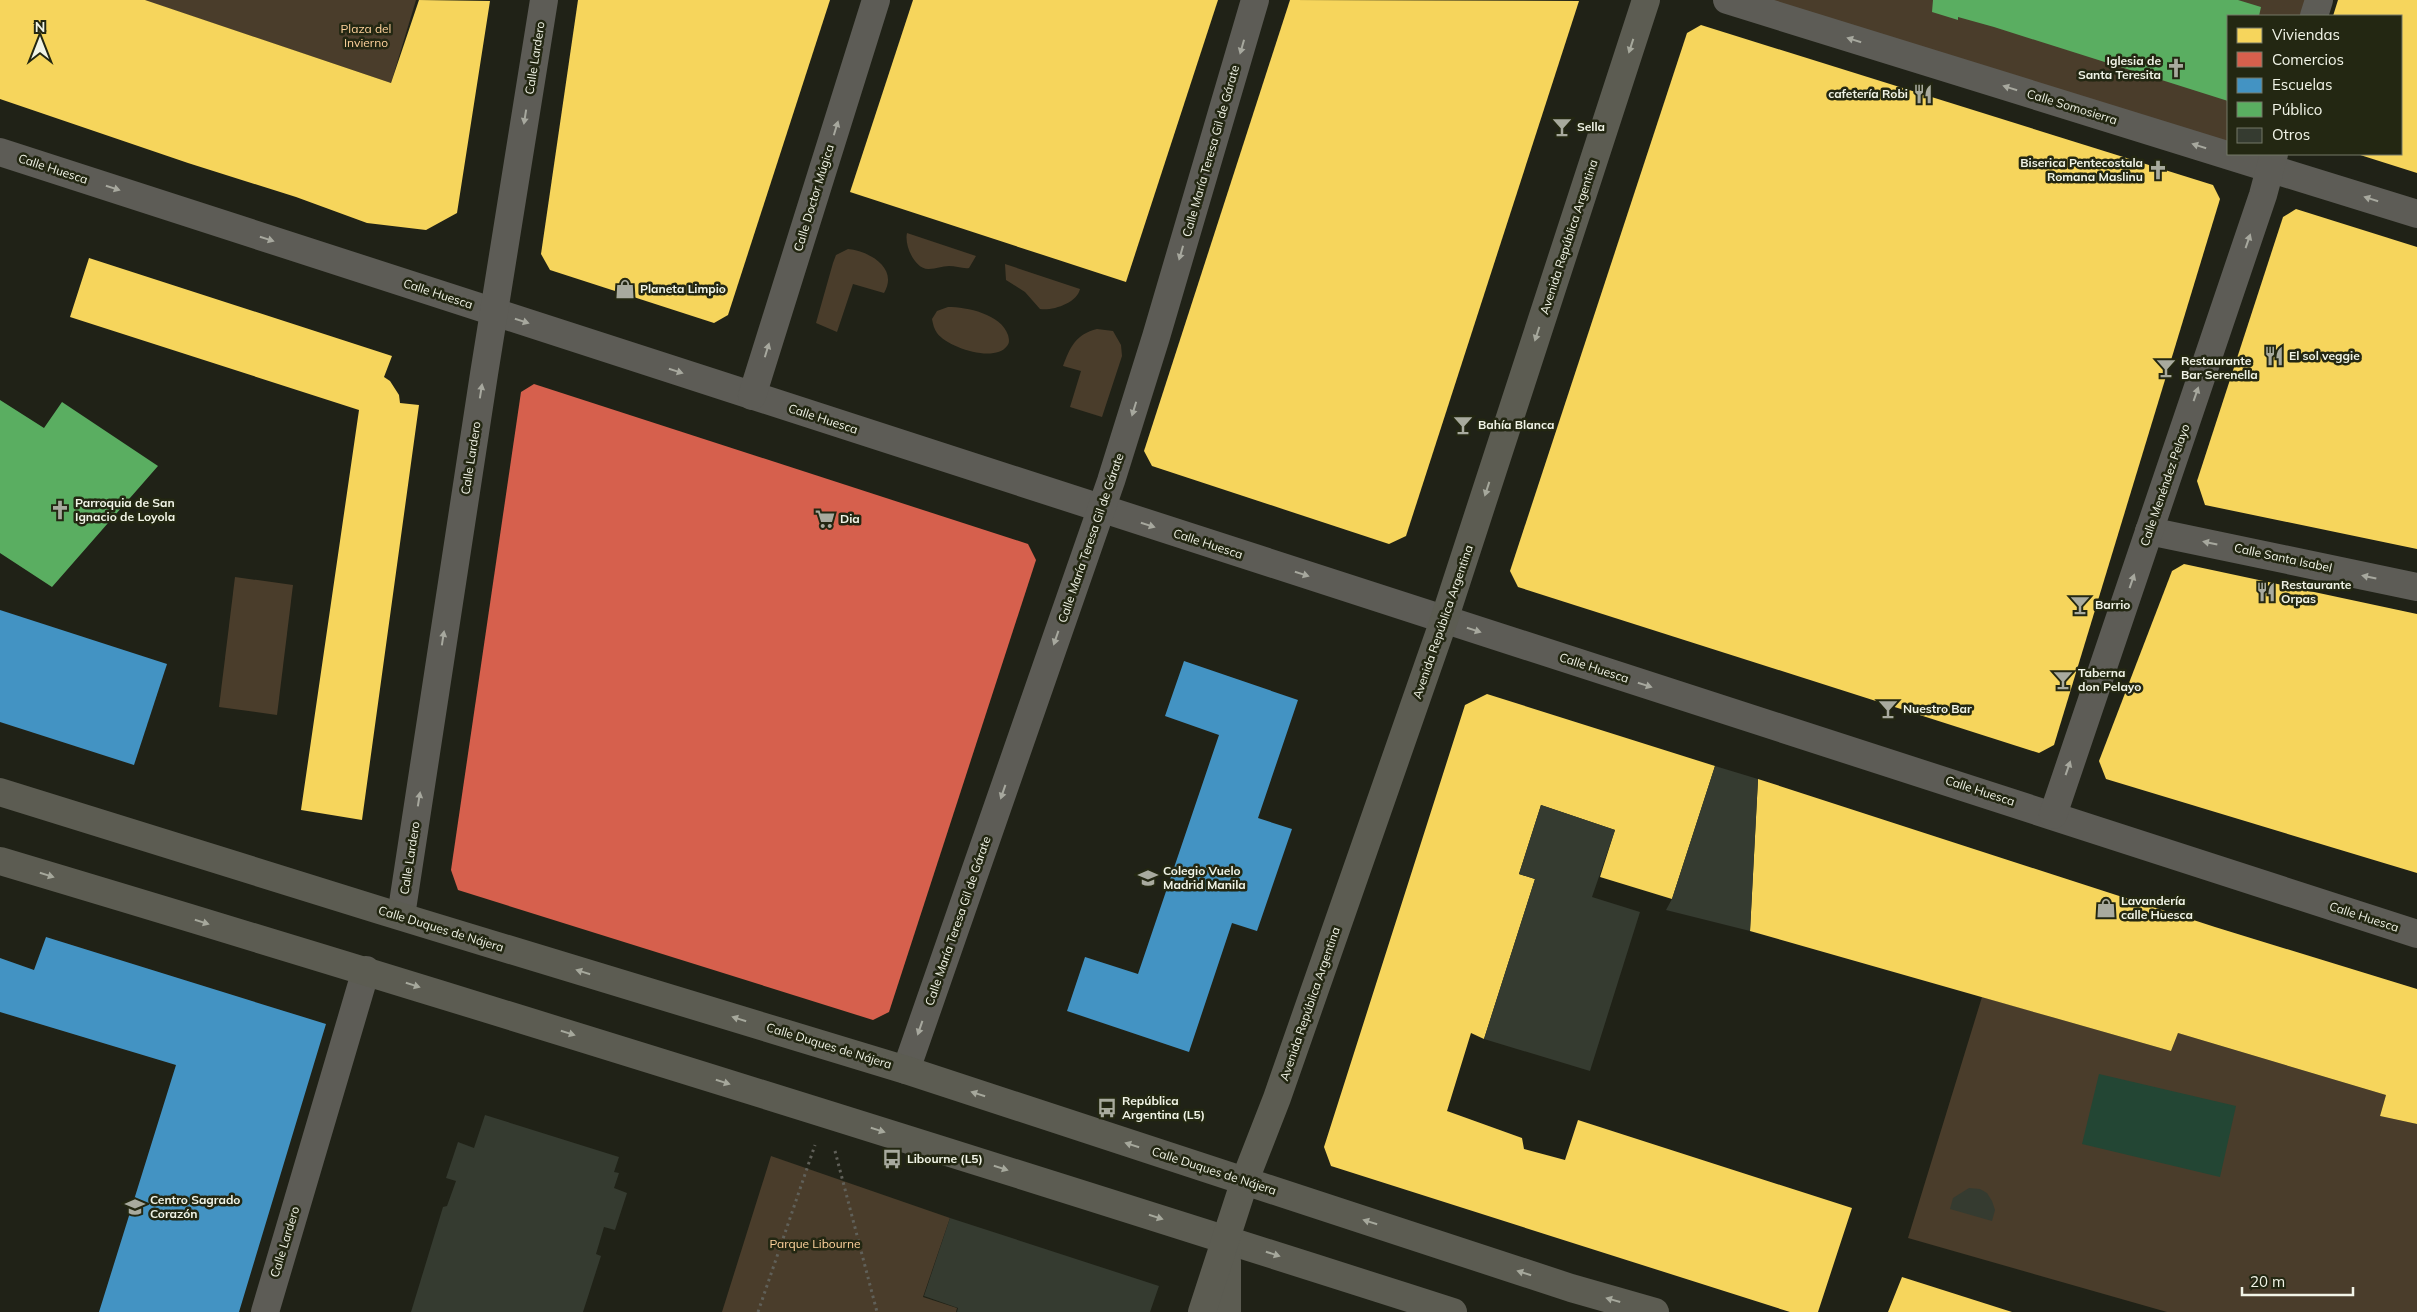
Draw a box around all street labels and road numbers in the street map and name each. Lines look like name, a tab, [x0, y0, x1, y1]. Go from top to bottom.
street label: Calle Lardero	[521, 20, 548, 95]
street label: Calle María Teresa Gil de Gárate	[1179, 63, 1242, 239]
street label: Calle Somosierra	[2025, 86, 2119, 127]
street label: Calle Doctor Múgica	[790, 142, 837, 253]
street label: Calle Huesca	[16, 150, 90, 187]
street label: Avenida República Argentina	[1536, 158, 1601, 316]
street label: Calle Huesca	[401, 275, 475, 312]
street label: Calle Huesca	[786, 400, 860, 437]
street label: Calle Lardero	[457, 420, 484, 495]
street label: Calle Menéndez Pelayo	[2137, 422, 2193, 548]
street label: Calle María Teresa Gil de Gárate	[1054, 451, 1127, 625]
street label: Calle Huesca	[1171, 525, 1245, 562]
street label: Calle Santa Isabel	[2233, 540, 2333, 575]
street label: Avenida República Argentina	[1409, 543, 1476, 701]
street label: Calle Huesca	[1557, 649, 1631, 686]
street label: Calle Huesca	[1943, 772, 2017, 809]
street label: Calle Lardero	[396, 820, 423, 895]
street label: Calle María Teresa Gil de Gárate	[921, 834, 994, 1008]
street label: Calle Huesca	[2327, 898, 2401, 935]
street label: Calle Duques de Nájera	[377, 902, 506, 955]
street label: Avenida República Argentina	[1276, 925, 1343, 1083]
street label: Calle Duques de Nájera	[765, 1019, 894, 1072]
street label: Calle Duques de Nájera	[1150, 1143, 1278, 1198]
street label: Calle Lardero	[267, 1204, 302, 1279]

